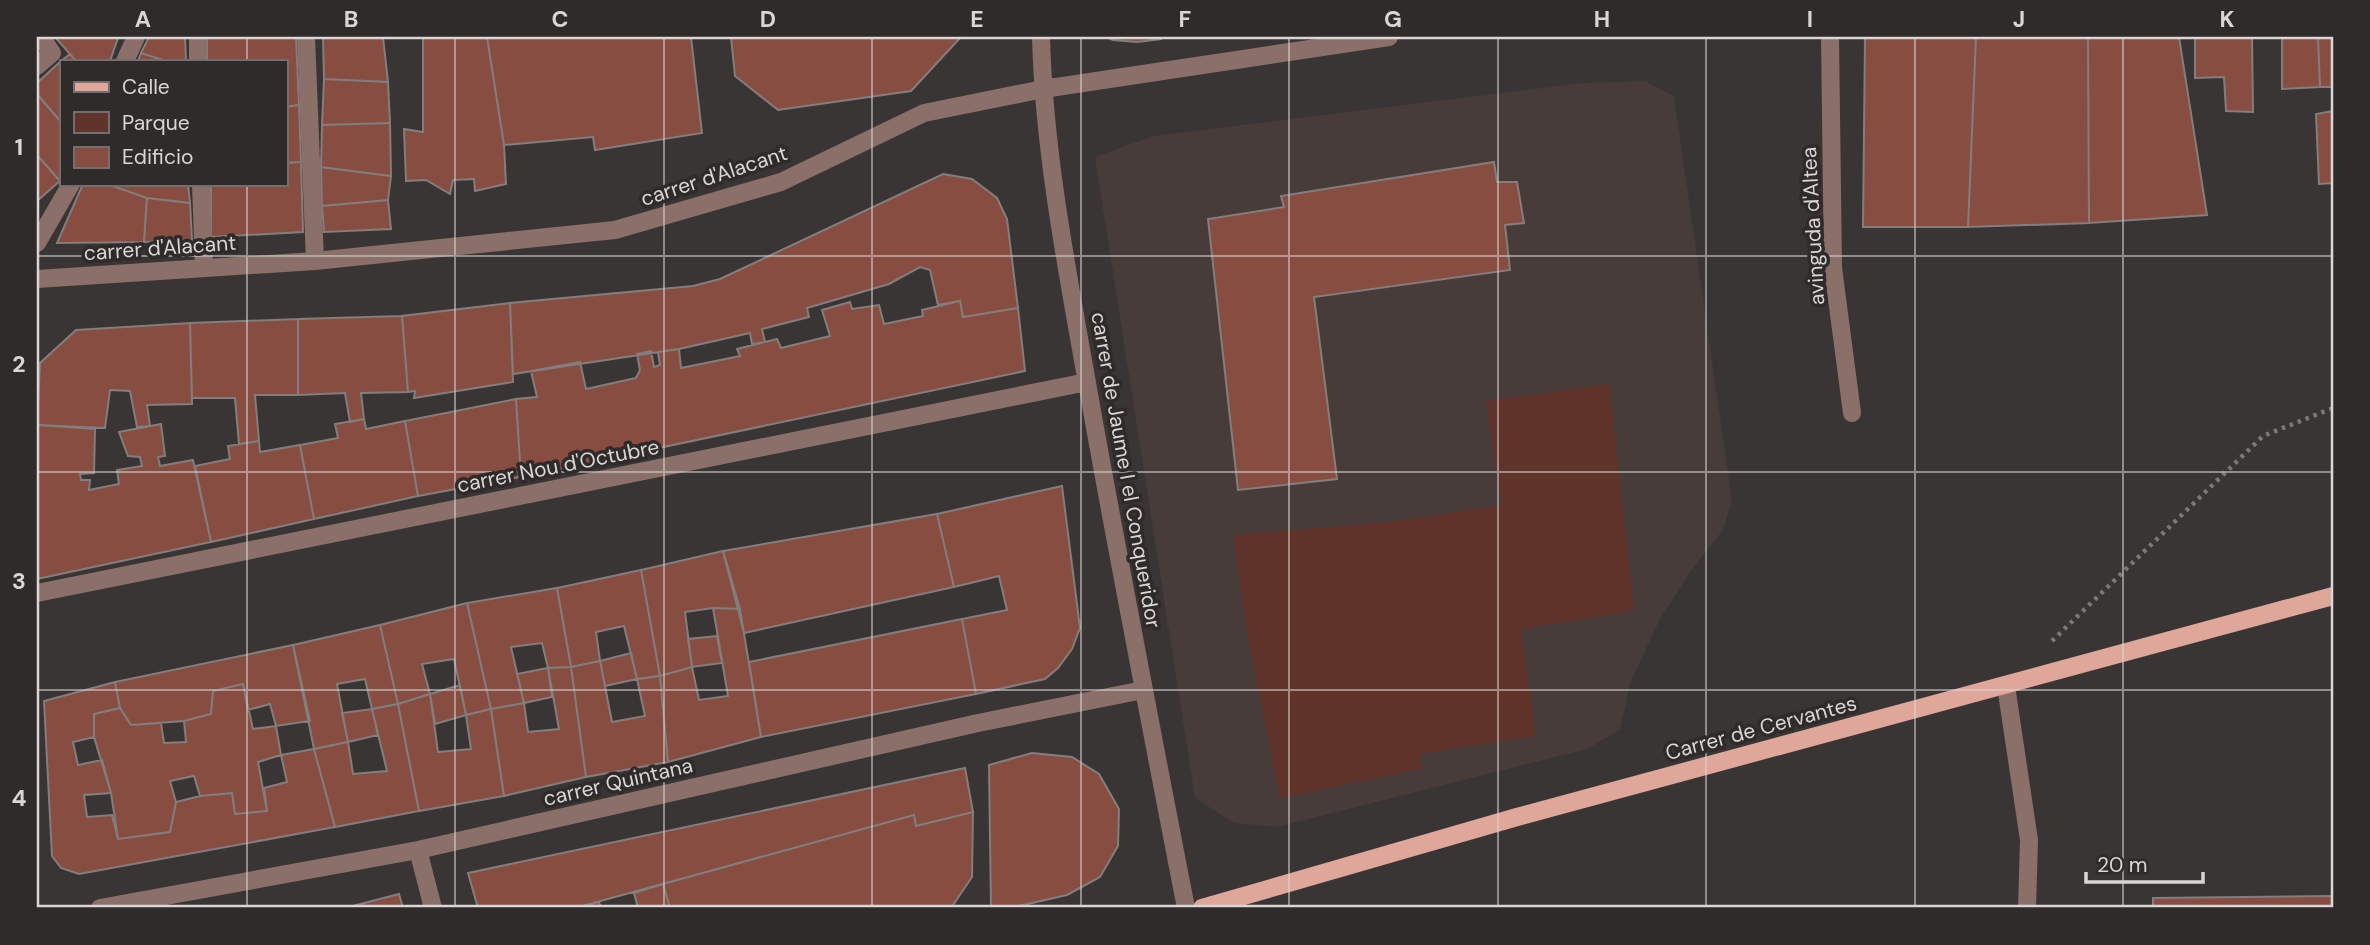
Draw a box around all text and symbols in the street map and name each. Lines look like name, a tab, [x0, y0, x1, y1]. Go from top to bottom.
text: A	[135, 4, 151, 34]
text: B	[344, 4, 358, 34]
text: C	[552, 4, 568, 34]
text: D	[760, 4, 776, 34]
text: E	[970, 4, 984, 34]
text: F	[1179, 4, 1192, 34]
text: G	[1384, 4, 1402, 34]
text: H	[1594, 4, 1610, 34]
text: I	[1807, 4, 1813, 34]
text: J	[2013, 4, 2025, 34]
text: K	[2219, 4, 2235, 34]
legend	[60, 60, 287, 186]
text: Calle	[122, 73, 170, 101]
text: Parque	[122, 109, 190, 137]
text: 1	[15, 132, 23, 162]
street label: carrer d'Alacant	[637, 139, 791, 213]
text: Edificio	[122, 143, 193, 171]
street label: avinguda d'Altea	[1795, 146, 1831, 306]
street label: carrer d'Alacant	[83, 229, 237, 267]
street label: carrer de Jaume I el Conqueridor	[1084, 310, 1168, 630]
text: 2	[12, 349, 26, 379]
street label: carrer Nou d'Octubre	[454, 433, 662, 499]
text: 3	[12, 566, 26, 596]
street label: Carrer de Cervantes	[1662, 689, 1860, 767]
street label: carrer Quintana	[541, 751, 695, 813]
text: 4	[12, 783, 27, 813]
scale bar	[2086, 840, 2204, 884]
text: 20 m	[2097, 851, 2148, 879]

